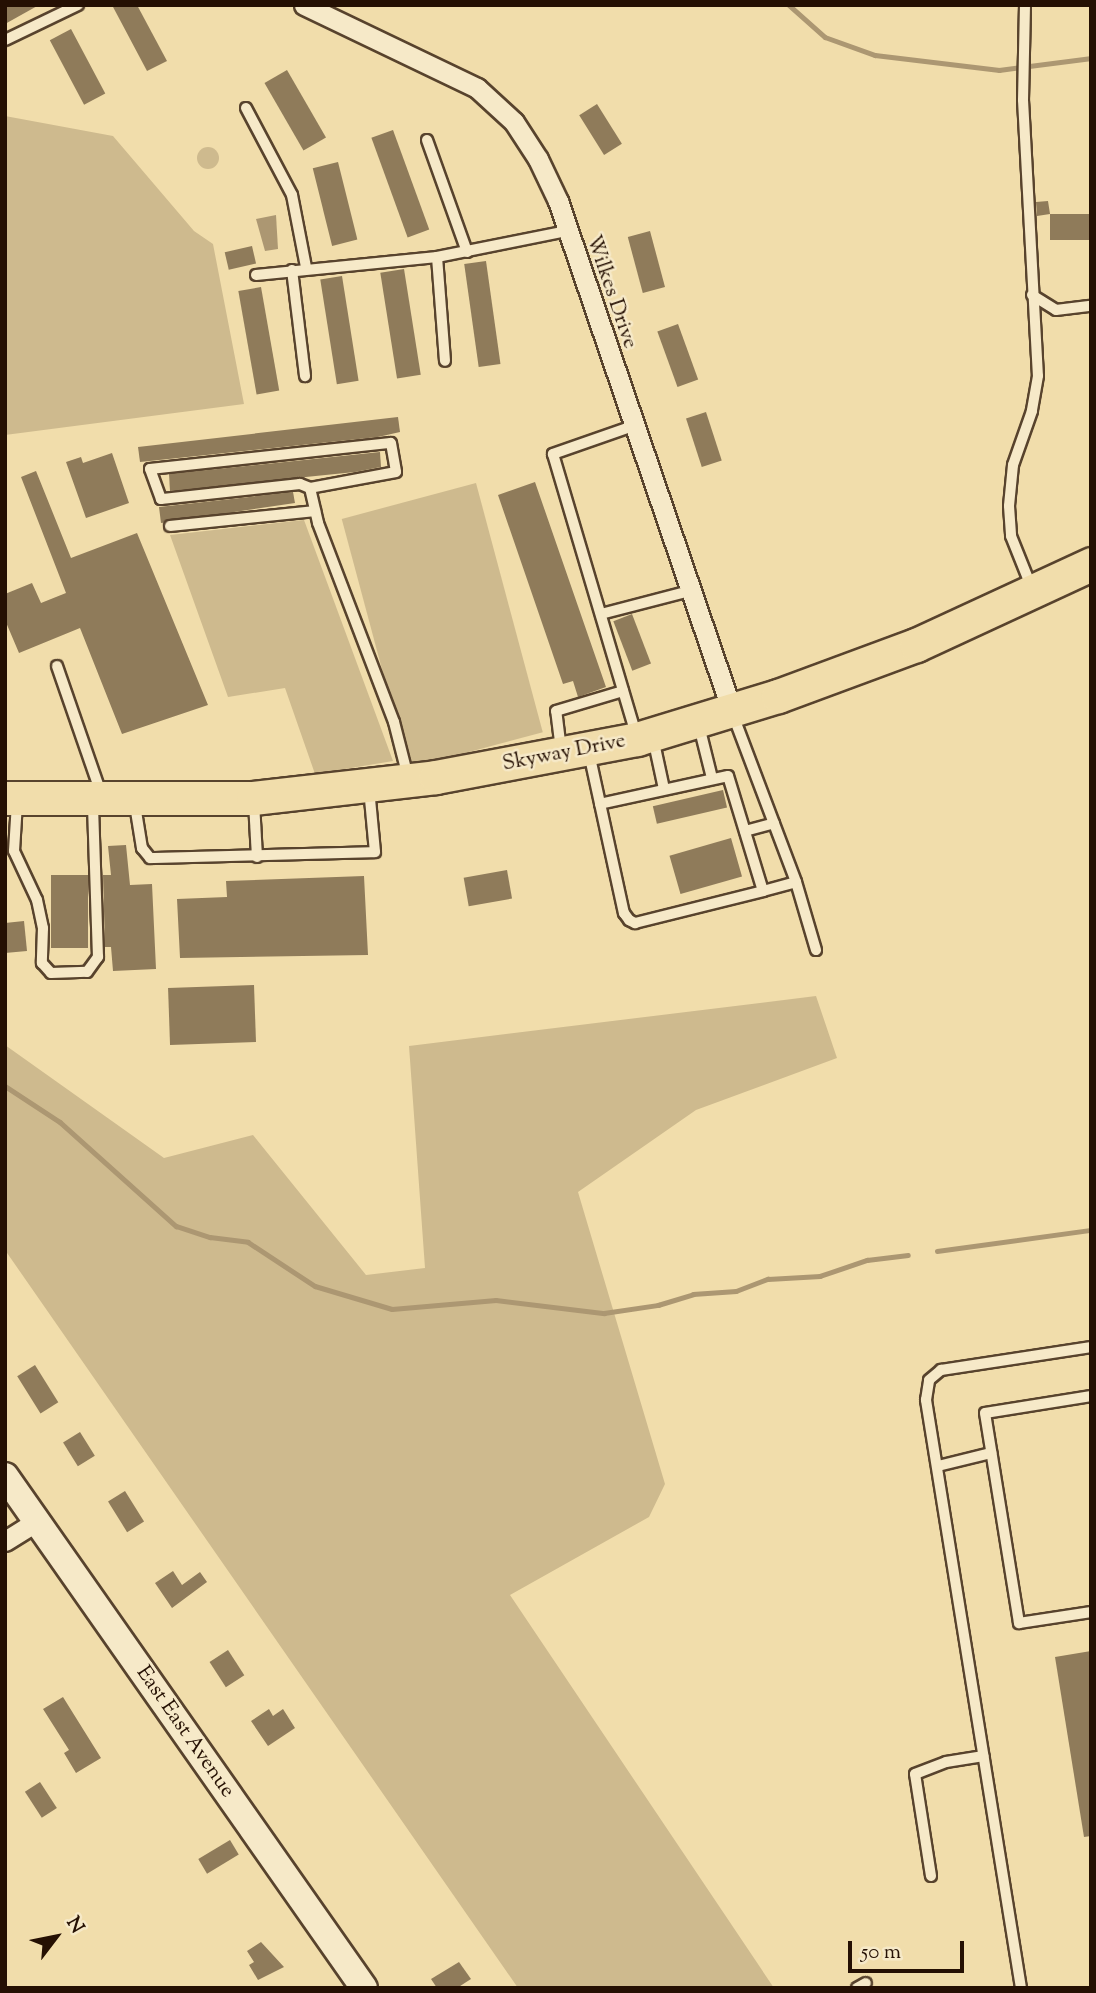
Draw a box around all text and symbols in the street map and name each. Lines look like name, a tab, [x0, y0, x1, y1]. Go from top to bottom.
street label: Wilkes Drive	[580, 232, 642, 352]
street label: Skyway Drive	[500, 729, 628, 777]
street label: East East Avenue	[130, 1661, 240, 1803]
north arrow	[21, 1902, 91, 1972]
text: N	[59, 1912, 90, 1939]
scale bar	[851, 1926, 967, 1970]
text: 50 m	[861, 1938, 901, 1968]

